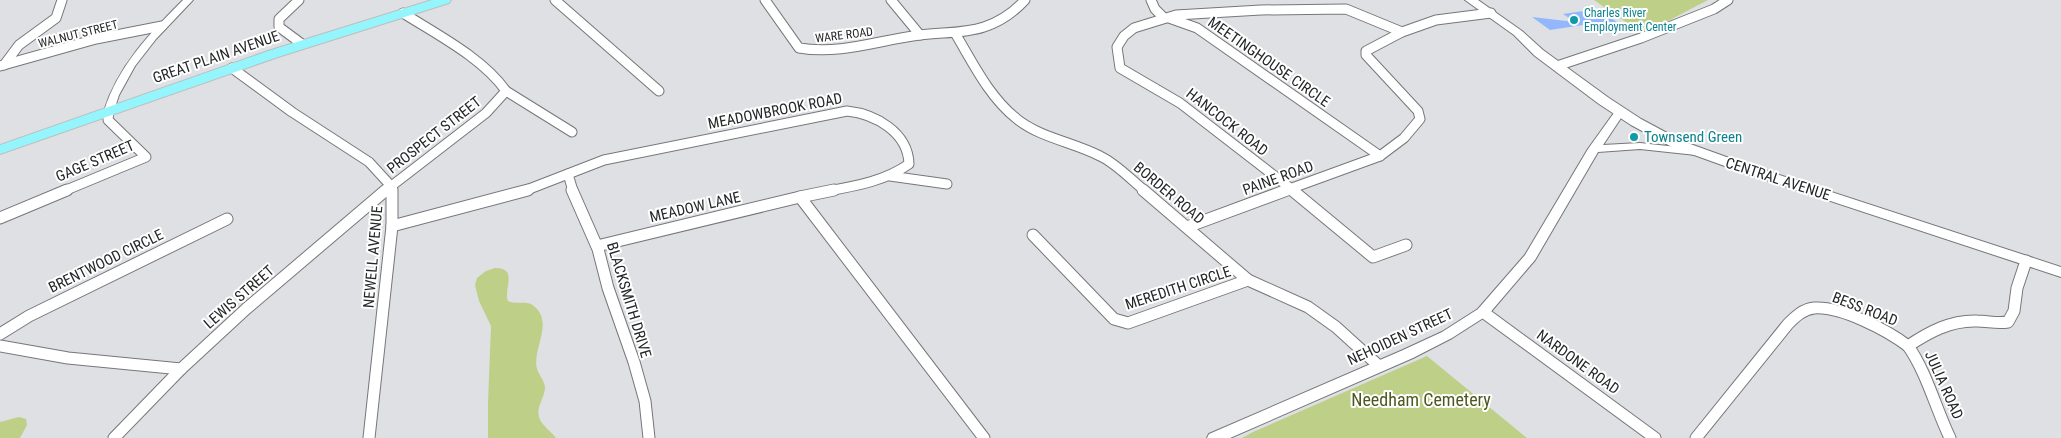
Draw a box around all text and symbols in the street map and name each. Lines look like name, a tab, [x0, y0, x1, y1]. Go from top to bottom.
place label: Charles River Employment Center	[1584, 6, 1677, 34]
street label: MEETINGHOUSE CIRCLE	[1205, 13, 1333, 111]
marker: Charles River Employment Center	[1568, 14, 1580, 26]
street label: WALNUT STREET	[37, 17, 119, 51]
street label: WARE ROAD	[814, 24, 874, 45]
street label: GREAT PLAIN AVENUE	[150, 27, 282, 87]
street label: HANCOCK ROAD	[1182, 84, 1272, 160]
street label: MEADOWBROOK ROAD	[706, 89, 844, 133]
street label: PROSPECT STREET	[383, 93, 485, 177]
place label: Townsend Green	[1644, 128, 1742, 146]
marker: Townsend Green	[1628, 131, 1640, 143]
street label: GAGE STREET	[53, 136, 137, 186]
street label: CENTRAL AVENUE	[1723, 154, 1833, 204]
street label: PAINE ROAD	[1240, 157, 1316, 199]
street label: BORDER ROAD	[1130, 158, 1208, 228]
street label: MEADOW LANE	[648, 188, 742, 226]
street label: NEWELL AVENUE	[360, 205, 386, 309]
street label: BRENTWOOD CIRCLE	[46, 225, 166, 297]
street label: BLACKSMITH DRIVE	[603, 240, 655, 360]
street label: LEWIS STREET	[200, 261, 278, 332]
street label: MEREDITH CIRCLE	[1123, 262, 1233, 314]
street label: BESS ROAD	[1830, 288, 1900, 330]
street label: NEHOIDEN STREET	[1345, 305, 1456, 369]
street label: NARDONE ROAD	[1533, 326, 1623, 398]
street label: JULIA ROAD	[1921, 348, 1967, 422]
park label: Needham Cemetery	[1351, 389, 1491, 410]

